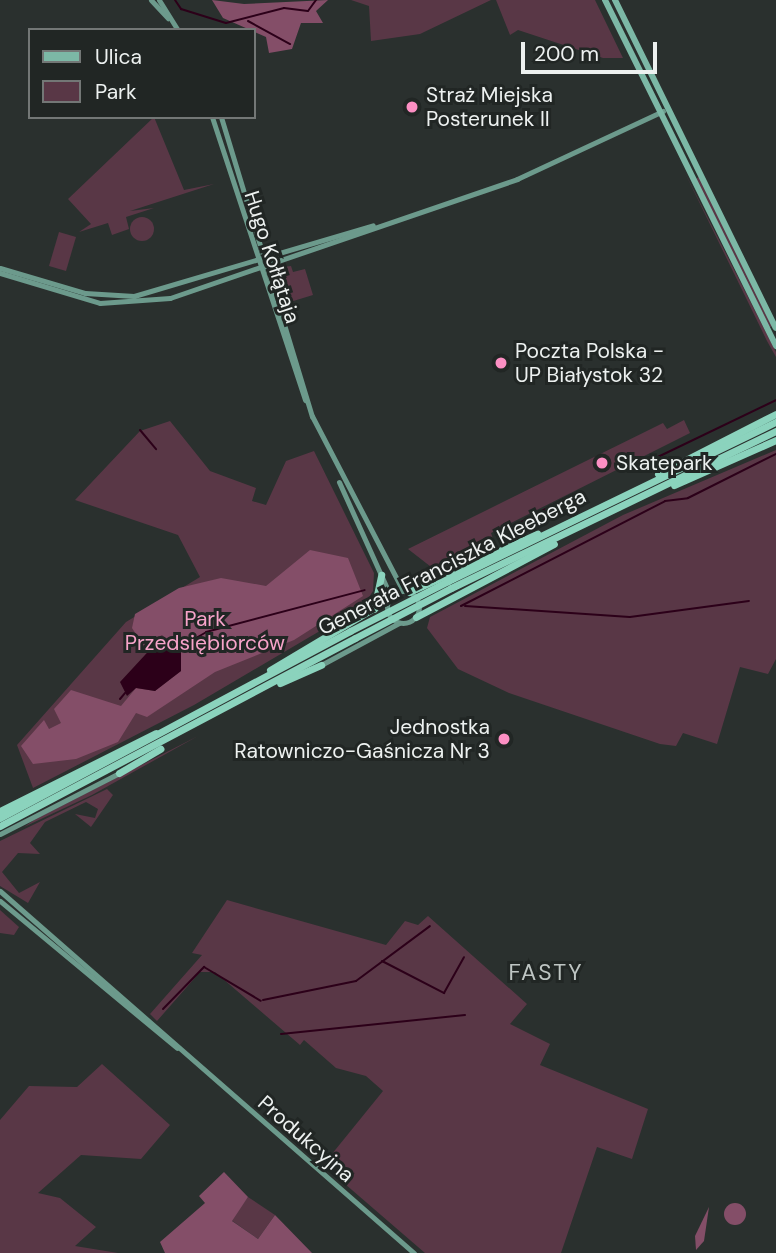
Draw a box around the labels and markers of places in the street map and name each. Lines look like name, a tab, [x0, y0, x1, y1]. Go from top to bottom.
place label: Straż Miejska Posterunek II	[426, 82, 553, 132]
marker: Straż Miejska Posterunek II	[404, 99, 420, 115]
place label: Poczta Polska - UP Białystok 32	[515, 338, 664, 388]
marker: Poczta Polska - UP Białystok 32	[493, 355, 509, 371]
place label: Skatepark	[616, 450, 713, 476]
marker: Skatepark	[594, 455, 610, 471]
place label: Jednostka Ratowniczo-Gaśnicza Nr 3	[234, 714, 490, 764]
marker: Jednostka Ratowniczo-Gaśnicza Nr 3	[496, 731, 512, 747]

